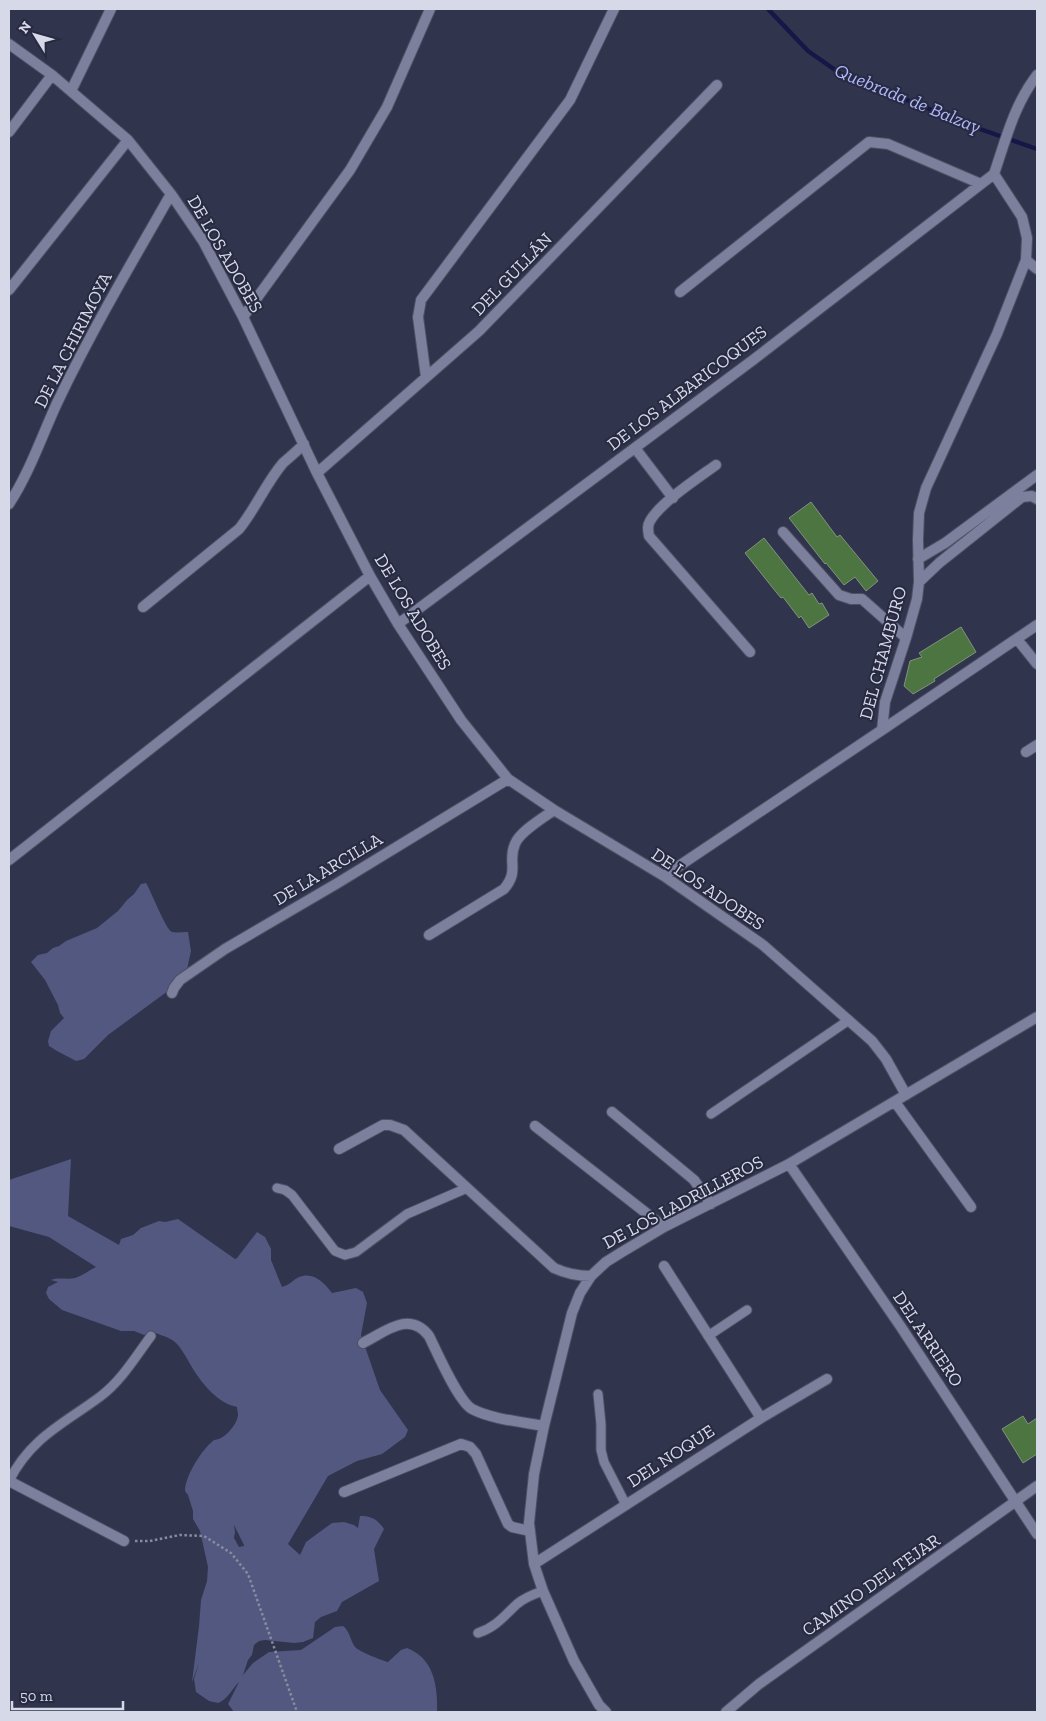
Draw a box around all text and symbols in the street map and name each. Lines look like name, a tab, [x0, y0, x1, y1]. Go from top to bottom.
north arrow	[10, 10, 60, 60]
text: N	[15, 18, 35, 37]
water label: Quebrada de Balzay	[831, 59, 984, 138]
street label: DE LOS ADOBES	[183, 192, 267, 316]
street label: DEL GULLÁN	[467, 228, 557, 320]
street label: DE LA CHIRIMOYA	[29, 268, 117, 412]
street label: DE LOS ALBARICOQUES	[603, 321, 771, 455]
street label: DE LOS ADOBES	[370, 550, 456, 674]
street label: DEL CHAMBURO	[855, 584, 911, 722]
street label: DE LA ARCILLA	[270, 828, 387, 910]
street label: DE LOS ADOBES	[647, 843, 769, 935]
street label: DE LOS LADRILLEROS	[599, 1150, 767, 1254]
street label: DEL ARRIERO	[888, 1287, 968, 1391]
street label: DEL NOQUE	[623, 1420, 719, 1492]
street label: CAMINO DEL TEJAR	[798, 1529, 944, 1641]
scale bar	[12, 1678, 124, 1710]
text: 50 m	[20, 1687, 53, 1705]

